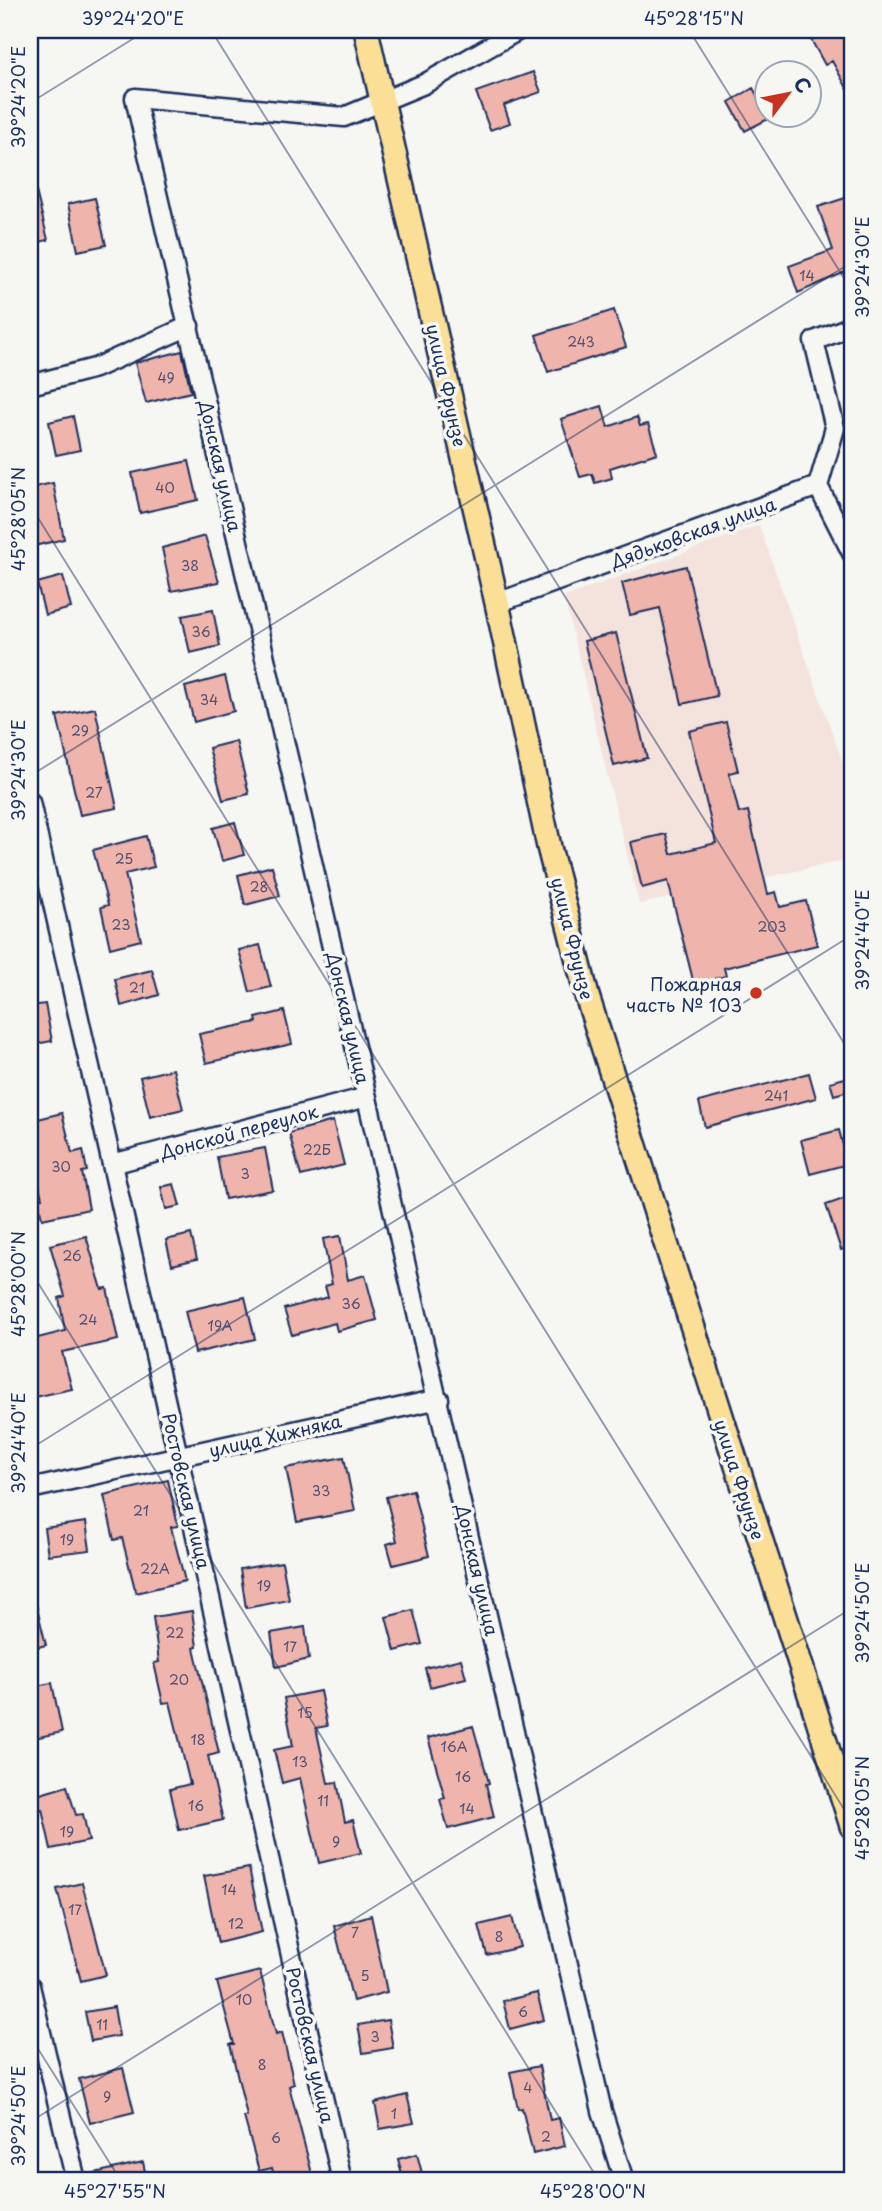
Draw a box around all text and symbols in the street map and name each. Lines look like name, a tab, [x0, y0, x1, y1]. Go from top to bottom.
text: 39°24'20"E	[82, 4, 184, 31]
text: 45°28'15"N	[644, 4, 744, 31]
text: 39°24'20"E	[4, 46, 31, 148]
north arrow	[752, 60, 822, 130]
text: С	[788, 71, 819, 98]
text: 39°24'30"E	[848, 216, 875, 318]
house number: 14	[799, 265, 815, 286]
street label: улица Фрунзе	[420, 321, 474, 449]
house number: 243	[567, 331, 595, 352]
house number: 49	[157, 367, 175, 388]
street label: Донская улица	[193, 397, 249, 535]
text: 45°28'05"N	[4, 467, 31, 571]
house number: 40	[155, 477, 175, 498]
street label: Дядьковская улица	[606, 489, 780, 575]
house number: 38	[181, 555, 199, 576]
house number: 36	[191, 621, 211, 642]
house number: 34	[200, 689, 218, 710]
text: 39°24'30"E	[4, 719, 31, 821]
house number: 29	[71, 720, 89, 741]
house number: 27	[85, 782, 103, 803]
house number: 25	[115, 848, 133, 869]
street label: улица Фрунзе	[545, 874, 601, 1002]
house number: 28	[250, 876, 268, 897]
text: 39°24'40"E	[848, 889, 875, 991]
house number: 23	[112, 914, 130, 935]
house number: 203	[758, 916, 786, 937]
street label: Донская улица	[321, 949, 377, 1087]
place label: Пожарная часть № 103	[626, 970, 742, 1018]
house number: 21	[129, 977, 145, 998]
marker: Пожарная часть № 103	[748, 985, 764, 1001]
house number: 241	[764, 1085, 788, 1106]
street label: Донской переулок	[156, 1097, 321, 1165]
house number: 22Б	[303, 1139, 331, 1160]
house number: 30	[51, 1156, 71, 1177]
house number: 3	[240, 1163, 250, 1184]
text: 45°28'00"N	[4, 1231, 31, 1337]
house number: 26	[62, 1245, 82, 1266]
house number: 36	[341, 1293, 361, 1314]
house number: 24	[79, 1309, 97, 1330]
house number: 19А	[208, 1315, 233, 1336]
text: 39°24'40"E	[4, 1392, 31, 1494]
street label: улица Хижняка	[206, 1406, 345, 1463]
street label: Ростовская улица	[156, 1410, 218, 1572]
street label: улица Фрунзе	[708, 1415, 772, 1543]
house number: 33	[312, 1480, 330, 1501]
house number: 21	[133, 1500, 149, 1521]
street label: Донская улица	[450, 1501, 506, 1639]
house number: 19	[60, 1529, 74, 1550]
house number: 22А	[140, 1558, 170, 1579]
text: 39°24'50"E	[848, 1562, 875, 1664]
house number: 19	[257, 1575, 271, 1596]
house number: 22	[166, 1622, 184, 1643]
house number: 17	[283, 1636, 297, 1657]
house number: 20	[169, 1669, 189, 1690]
house number: 15	[297, 1702, 313, 1723]
house number: 18	[190, 1729, 206, 1750]
house number: 16А	[441, 1736, 468, 1757]
house number: 13	[292, 1751, 308, 1772]
text: 45°28'05"N	[848, 1756, 875, 1860]
house number: 16	[455, 1766, 471, 1787]
house number: 11	[317, 1790, 329, 1811]
house number: 16	[188, 1795, 204, 1816]
house number: 14	[459, 1798, 475, 1819]
house number: 19	[60, 1821, 74, 1842]
house number: 9	[332, 1831, 340, 1852]
house number: 14	[221, 1879, 237, 1900]
house number: 17	[68, 1899, 82, 1920]
house number: 12	[228, 1913, 244, 1934]
house number: 7	[351, 1922, 359, 1943]
house number: 8	[495, 1926, 503, 1947]
street label: Ростовская улица	[280, 1964, 342, 2126]
house number: 5	[360, 1965, 370, 1986]
house number: 10	[236, 1989, 252, 2010]
house number: 6	[518, 2001, 528, 2022]
house number: 11	[96, 2014, 108, 2035]
house number: 3	[370, 2026, 380, 2047]
house number: 8	[258, 2054, 266, 2075]
text: 39°24'50"E	[4, 2065, 31, 2167]
house number: 4	[523, 2077, 533, 2098]
house number: 9	[103, 2086, 111, 2107]
house number: 1	[391, 2103, 397, 2124]
house number: 2	[541, 2126, 551, 2147]
house number: 6	[271, 2127, 281, 2148]
text: 45°27'55"N	[64, 2177, 166, 2204]
text: 45°28'00"N	[540, 2177, 646, 2204]

